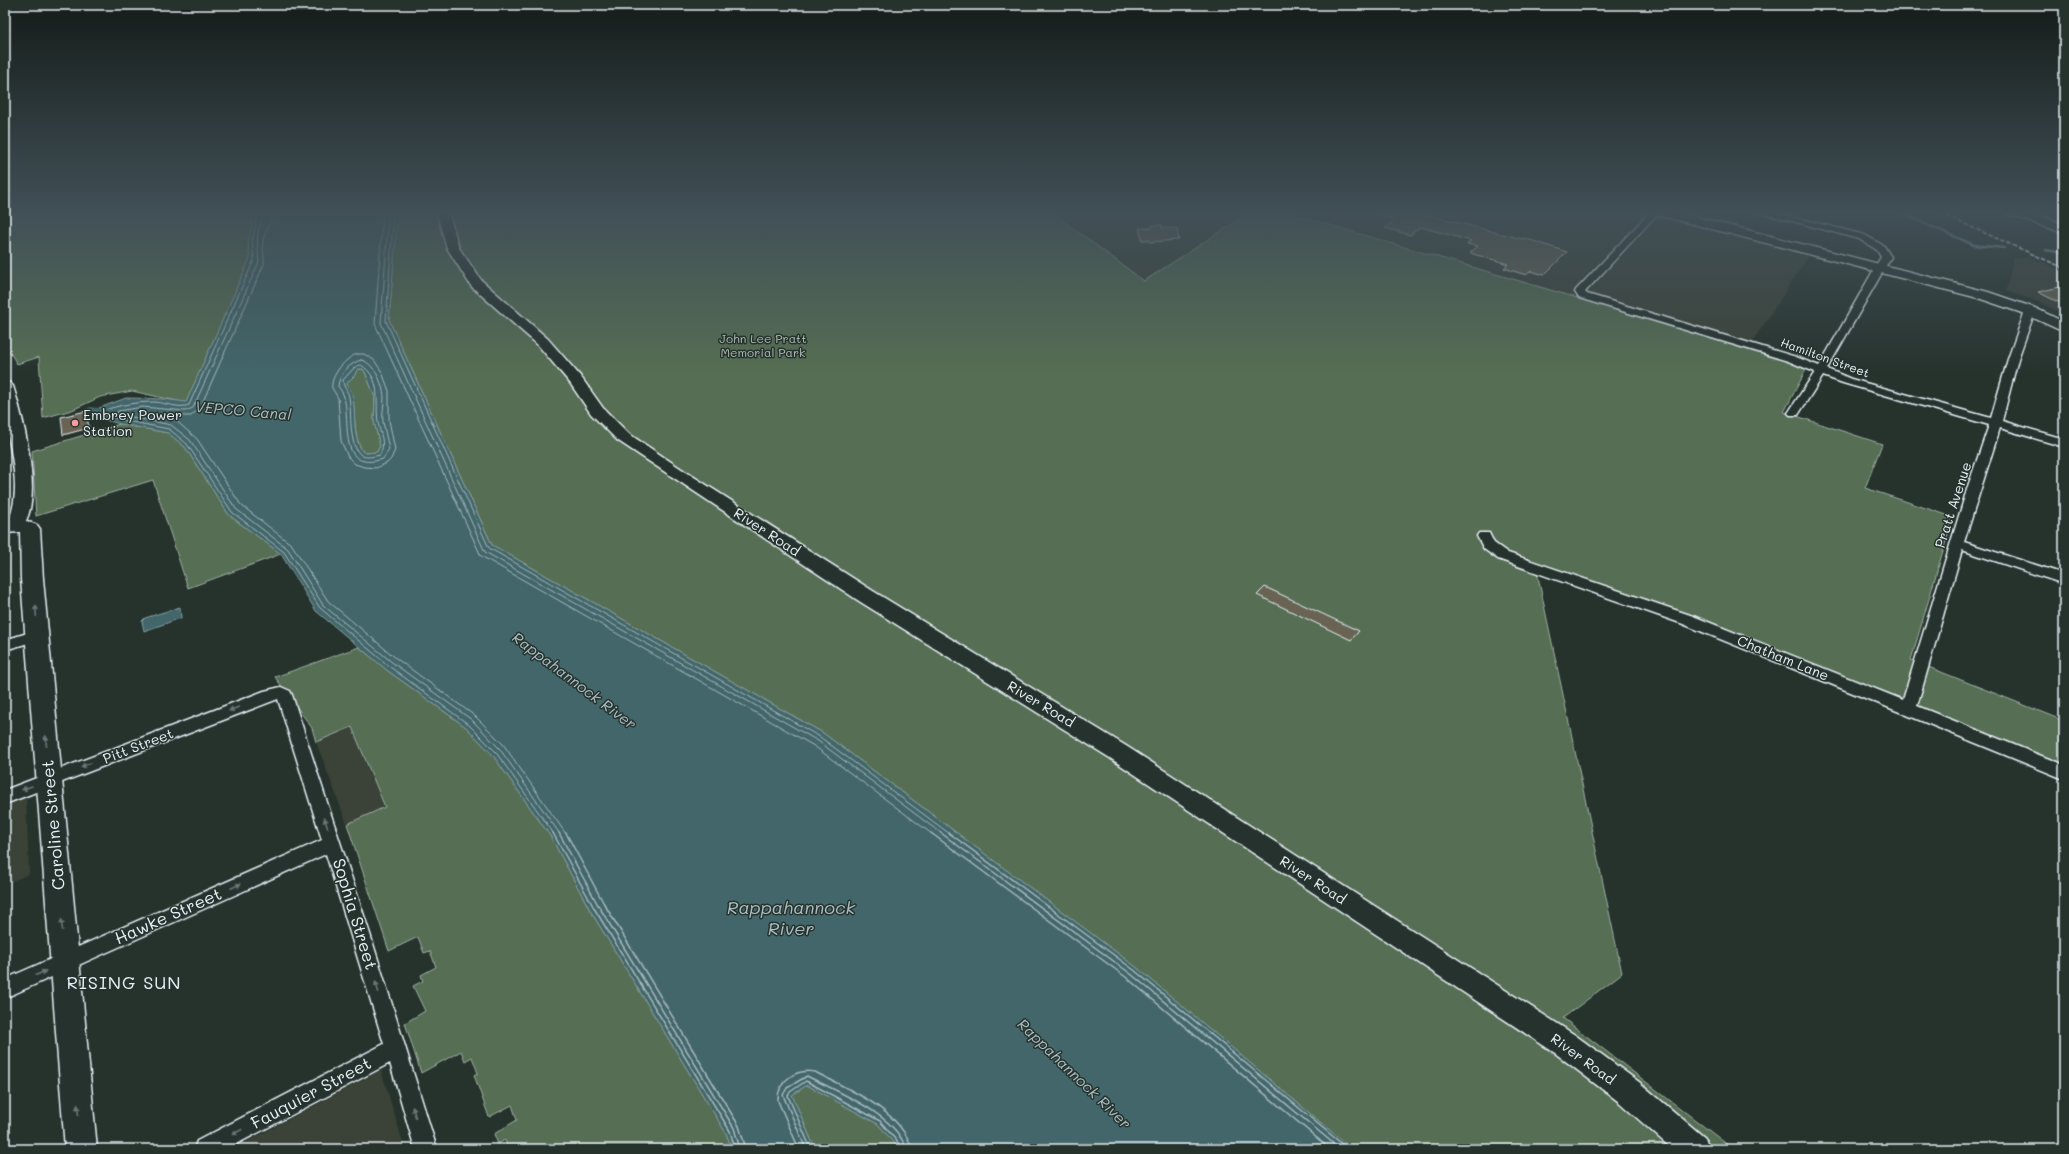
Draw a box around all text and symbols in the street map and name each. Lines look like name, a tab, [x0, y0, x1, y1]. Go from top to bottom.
park label: John Lee Pratt Memorial Park	[719, 330, 807, 360]
street label: Hamilton Street	[1779, 334, 1872, 381]
water label: VEPCO Canal	[194, 396, 292, 424]
place label: Embrey Power Station	[83, 405, 182, 440]
marker: Embrey Power Station	[70, 418, 80, 428]
street label: Pratt Avenue	[1930, 459, 1975, 550]
street label: River Road	[730, 503, 804, 560]
one-way arrow	[32, 605, 39, 617]
water label: Rappahannock River	[508, 627, 641, 734]
street label: Chatham Lane	[1734, 630, 1832, 685]
street label: River Road	[1004, 676, 1079, 731]
one-way arrow	[227, 706, 239, 712]
street label: Pitt Street	[100, 723, 176, 768]
one-way arrow	[43, 735, 50, 747]
street label: Caroline Street	[35, 759, 69, 891]
one-way arrow	[80, 763, 92, 769]
one-way arrow	[21, 786, 33, 792]
one-way arrow	[322, 817, 328, 829]
street label: River Road	[1276, 851, 1350, 908]
street label: Sophia Street	[329, 855, 383, 972]
street label: Hawke Street	[111, 882, 225, 949]
one-way arrow	[230, 882, 242, 889]
water label: Rappahannock River	[727, 895, 856, 940]
one-way arrow	[58, 919, 65, 931]
one-way arrow	[35, 970, 46, 976]
district label: RISING SUN	[66, 970, 182, 994]
one-way arrow	[374, 981, 380, 993]
water label: Rappahannock River	[1014, 1014, 1136, 1133]
street label: River Road	[1547, 1029, 1620, 1089]
street label: Fauquier Street	[246, 1051, 375, 1133]
one-way arrow	[74, 1104, 81, 1116]
one-way arrow	[411, 1105, 417, 1118]
one-way arrow	[232, 1129, 243, 1135]

